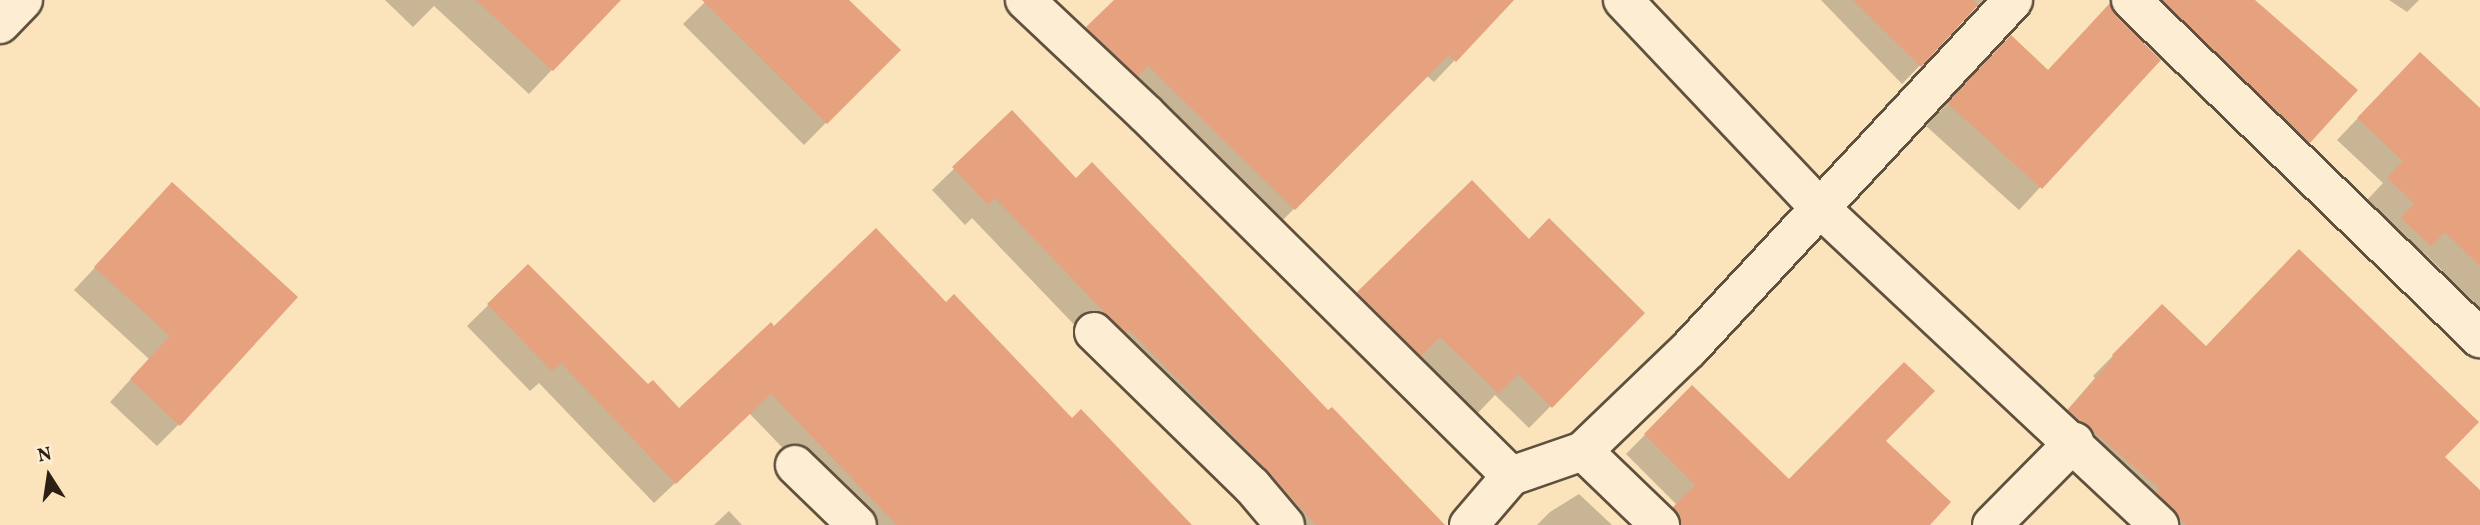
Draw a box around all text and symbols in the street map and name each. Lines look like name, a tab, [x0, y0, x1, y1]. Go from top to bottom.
north arrow	[14, 441, 84, 511]
text: N	[35, 441, 54, 470]

